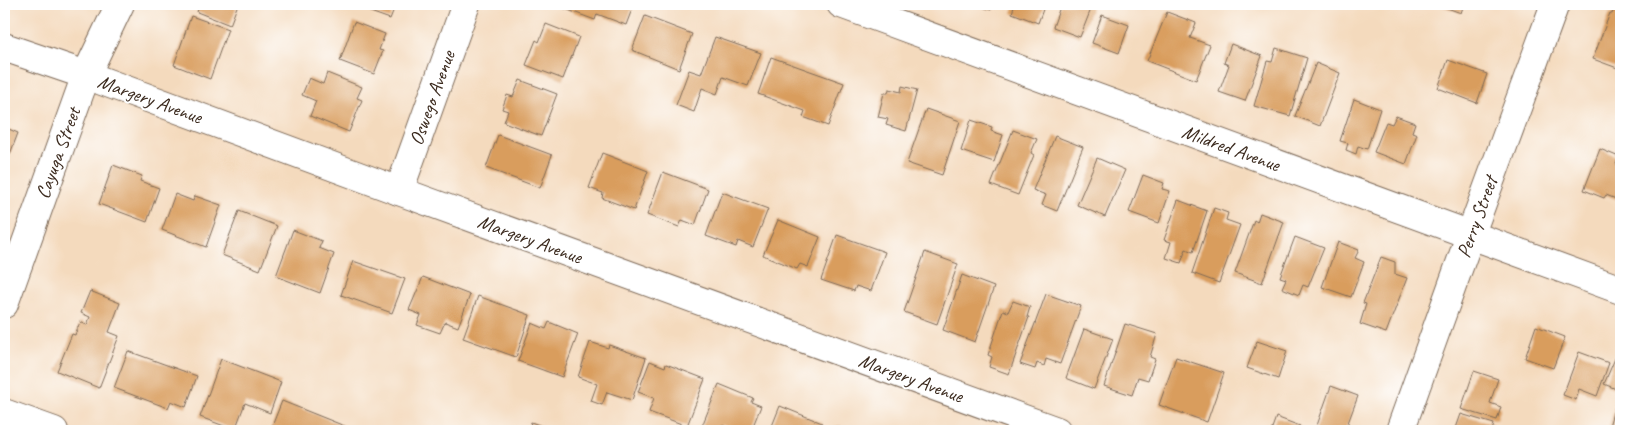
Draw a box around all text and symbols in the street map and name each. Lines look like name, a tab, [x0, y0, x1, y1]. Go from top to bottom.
street label: Oswego Avenue	[403, 46, 461, 149]
street label: Margery Avenue	[95, 69, 207, 130]
street label: Cayuga Street	[30, 102, 87, 202]
street label: Mildred Avenue	[1179, 119, 1285, 178]
street label: Perry Street	[1451, 170, 1504, 261]
street label: Margery Avenue	[475, 209, 587, 270]
street label: Margery Avenue	[856, 348, 968, 409]

